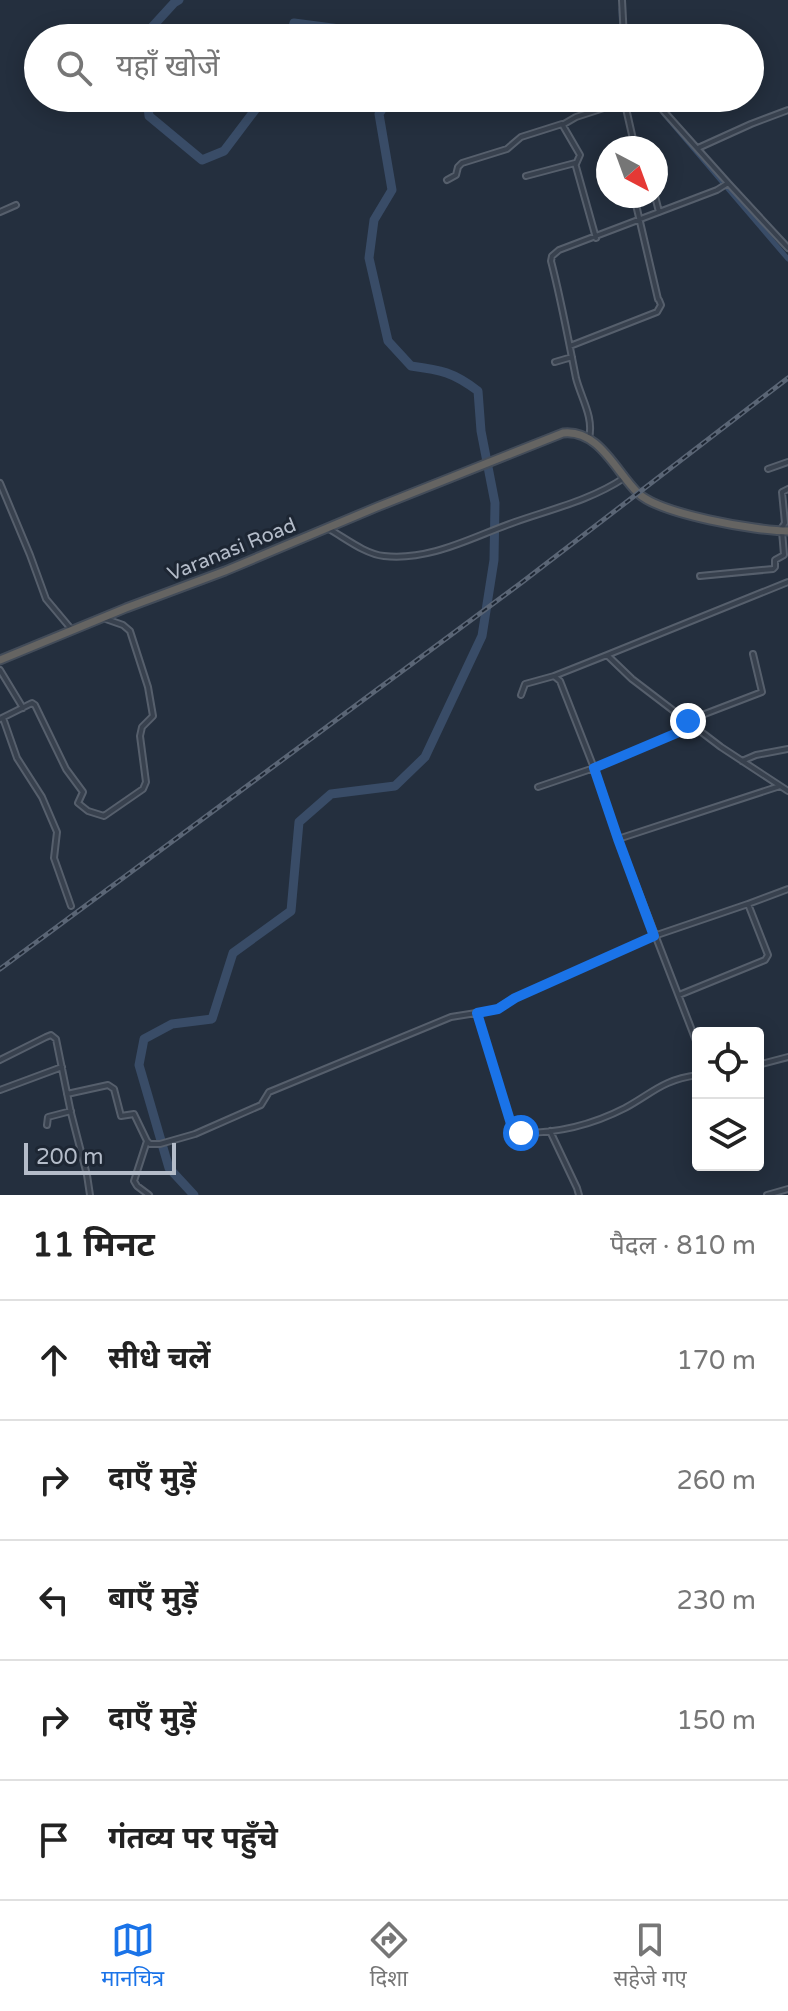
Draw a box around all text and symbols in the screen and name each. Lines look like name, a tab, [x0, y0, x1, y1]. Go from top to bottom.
search box	[24, 24, 764, 112]
icon: search	[52, 46, 96, 90]
text: यहाँ खोजें	[116, 48, 219, 85]
north arrow	[596, 136, 668, 208]
street label: Varanasi Road	[164, 513, 300, 587]
route end	[670, 703, 706, 739]
map controls	[692, 1027, 764, 1171]
button: locate	[692, 1027, 764, 1099]
button: layers	[692, 1099, 764, 1171]
route start	[503, 1115, 539, 1151]
scale bar	[24, 1139, 176, 1175]
text: 200 m	[36, 1144, 103, 1170]
text: 11 मिनट	[32, 1225, 155, 1266]
text: पैदल · 810 m	[610, 1230, 756, 1261]
icon: ahead	[32, 1338, 76, 1382]
text: सीधे चलें	[108, 1340, 210, 1377]
text: 170 m	[676, 1345, 756, 1376]
icon: right	[32, 1458, 76, 1502]
text: दाएँ मुड़ें	[108, 1460, 196, 1497]
text: 260 m	[676, 1465, 756, 1496]
icon: left	[32, 1578, 76, 1622]
text: बाएँ मुड़ें	[108, 1580, 198, 1617]
text: 230 m	[676, 1585, 756, 1616]
icon: right	[32, 1698, 76, 1742]
text: दाएँ मुड़ें	[108, 1700, 196, 1737]
text: 150 m	[676, 1705, 756, 1736]
icon: arrive	[32, 1818, 76, 1862]
text: गंतव्य पर पहुँचे	[108, 1820, 278, 1857]
tab: मानचित्र	[101, 1918, 164, 1995]
tab: दिशा	[367, 1918, 411, 1995]
tab: सहेजे गए	[613, 1918, 687, 1995]

